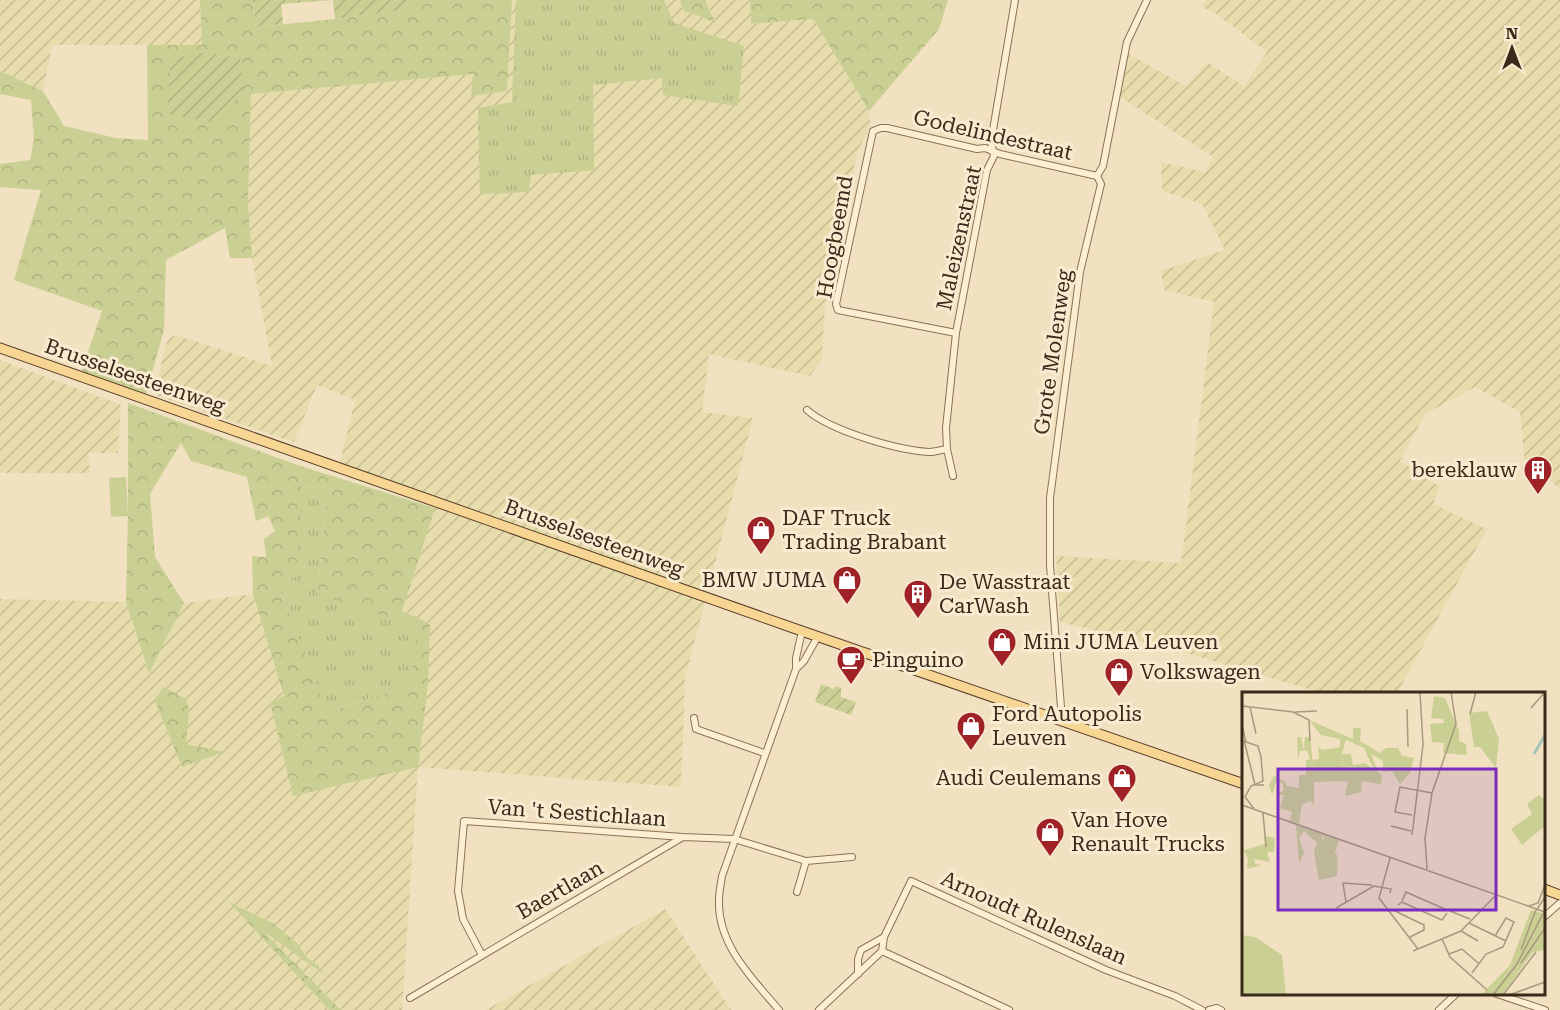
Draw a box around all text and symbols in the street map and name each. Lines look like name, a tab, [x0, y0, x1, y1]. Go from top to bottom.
north arrow	[1482, 18, 1542, 78]
text: N	[1506, 24, 1518, 43]
street label: Godelindestraat	[911, 105, 1075, 165]
street label: Maleizenstraat	[932, 163, 986, 313]
street label: Hoogbeemd	[812, 173, 858, 300]
street label: Grote Molenweg	[1030, 268, 1076, 436]
street label: Brusselsesteenweg	[42, 334, 228, 418]
building icon: bereklauw	[1522, 454, 1554, 496]
place label: bereklauw	[1411, 458, 1518, 482]
street label: Brusselsesteenweg	[501, 494, 687, 582]
place label: DAF Truck Trading Brabant	[782, 506, 946, 554]
shop icon: DAF Truck Trading Brabant	[745, 514, 777, 556]
shop icon: BMW JUMA	[831, 564, 863, 606]
place label: BMW JUMA	[702, 568, 826, 592]
place label: De Wasstraat CarWash	[939, 570, 1070, 618]
building icon: De Wasstraat CarWash	[902, 578, 934, 620]
shop icon: Mini JUMA Leuven	[986, 626, 1018, 668]
place label: Mini JUMA Leuven	[1023, 630, 1219, 654]
cafe icon: Pinguino	[835, 644, 867, 686]
place label: Pinguino	[872, 648, 964, 672]
shop icon: Volkswagen	[1103, 656, 1135, 698]
place label: Volkswagen	[1140, 660, 1261, 684]
inset map	[1242, 692, 1545, 995]
place label: Ford Autopolis Leuven	[992, 702, 1142, 750]
shop icon: Ford Autopolis Leuven	[955, 710, 987, 752]
shop icon: Audi Ceulemans	[1106, 762, 1138, 804]
place label: Audi Ceulemans	[936, 766, 1101, 790]
street label: Van 't Sestichlaan	[487, 795, 668, 831]
place label: Van Hove Renault Trucks	[1071, 808, 1225, 856]
shop icon: Van Hove Renault Trucks	[1034, 816, 1066, 858]
street label: Baertlaan	[512, 855, 608, 924]
street label: Arnoudt Rulenslaan	[937, 866, 1131, 970]

